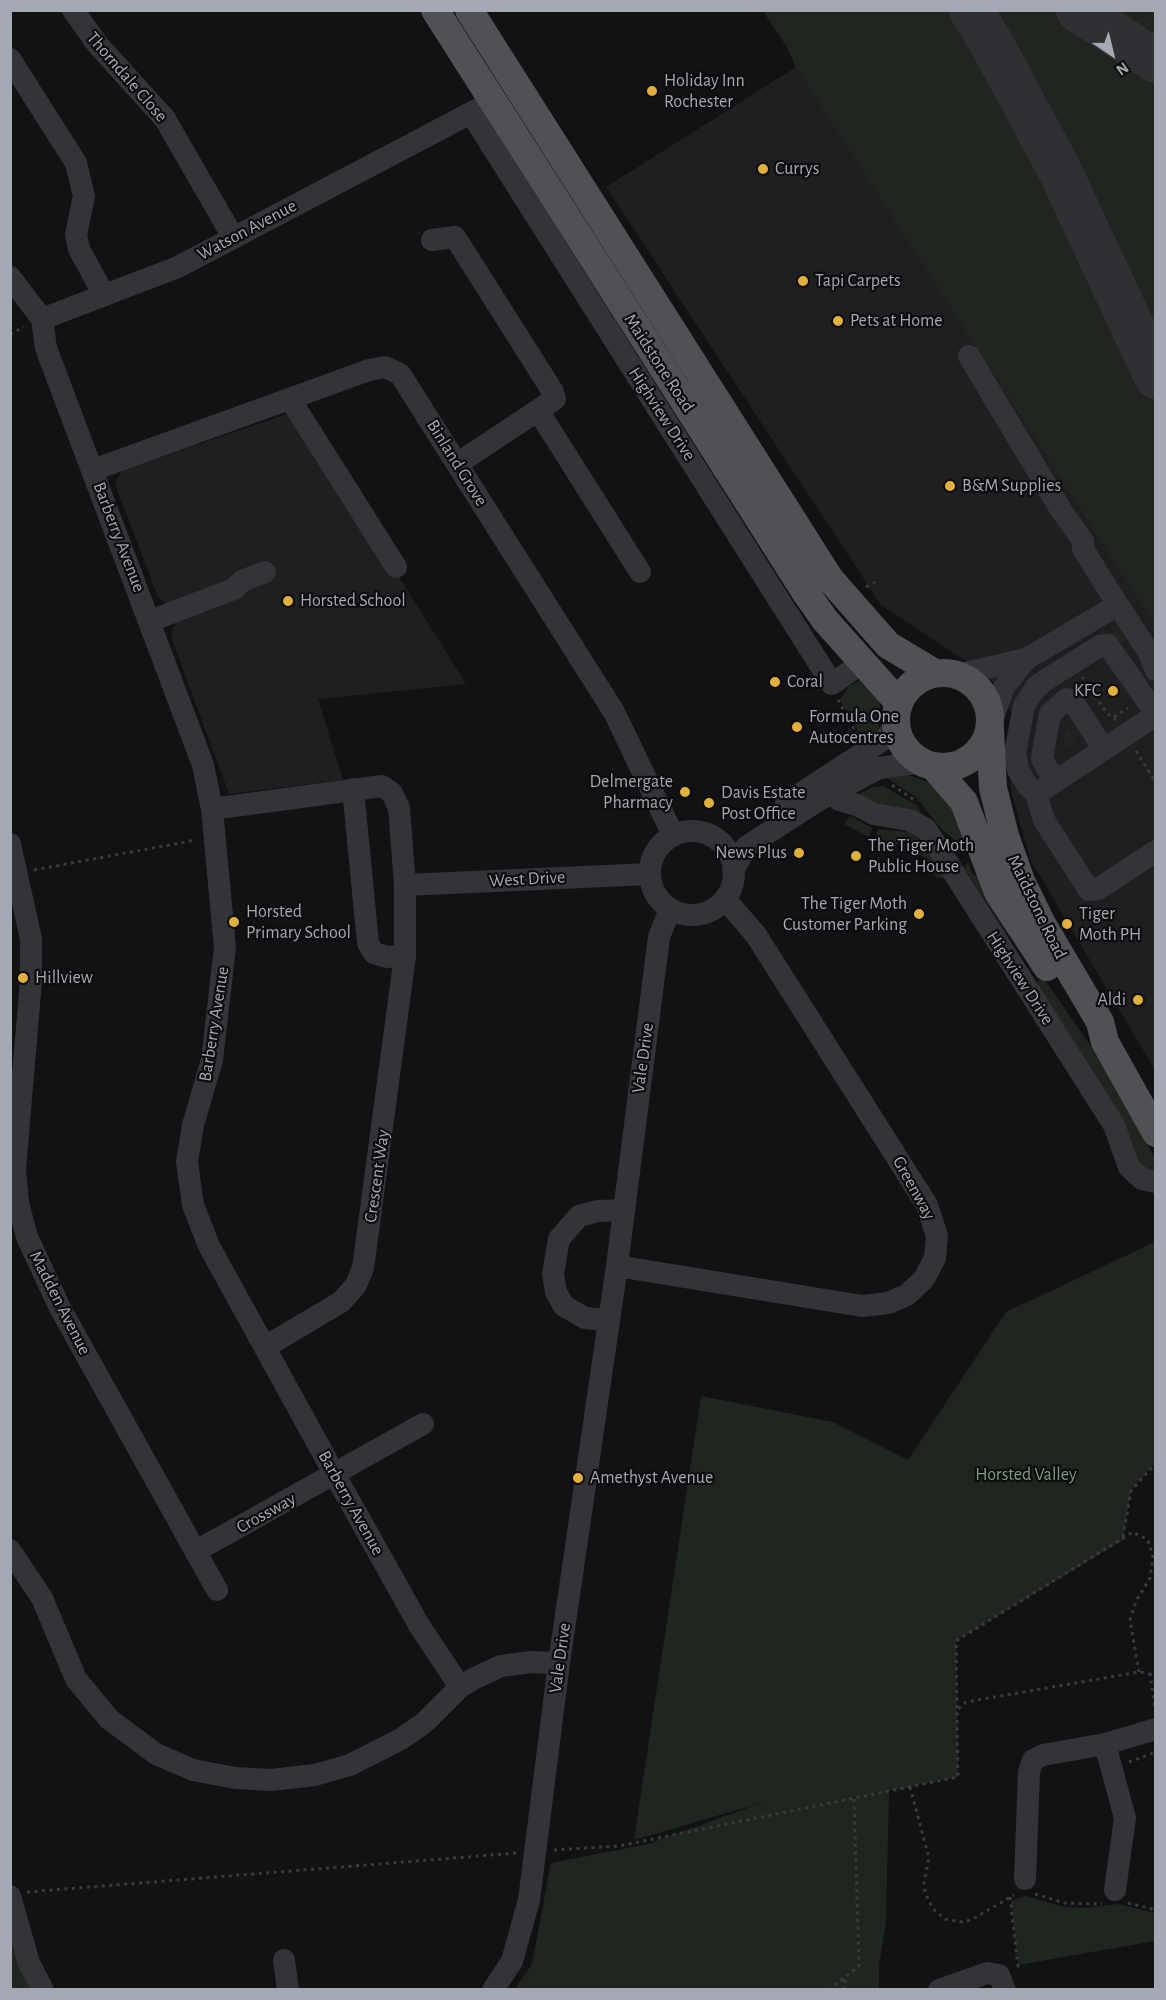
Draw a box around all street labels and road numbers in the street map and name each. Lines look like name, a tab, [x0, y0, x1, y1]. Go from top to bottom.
street label: Thorndale Close	[82, 27, 172, 127]
street label: Watson Avenue	[194, 195, 300, 265]
street label: Maidstone Road	[619, 310, 699, 416]
street label: Highview Drive	[624, 363, 700, 465]
street label: Binland Grove	[422, 416, 492, 510]
street label: Barberry Avenue	[88, 479, 150, 595]
street label: Maidstone Road	[1002, 851, 1072, 963]
street label: West Drive	[488, 866, 566, 892]
street label: Highview Drive	[982, 927, 1058, 1029]
street label: Barberry Avenue	[194, 965, 234, 1083]
street label: Vale Drive	[627, 1022, 659, 1094]
street label: Crescent Way	[360, 1128, 394, 1224]
street label: Greenway	[888, 1152, 940, 1224]
street label: Madden Avenue	[25, 1247, 95, 1359]
street label: Barberry Avenue	[313, 1447, 389, 1559]
street label: Crossway	[233, 1488, 299, 1538]
street label: Vale Drive	[544, 1622, 576, 1694]

